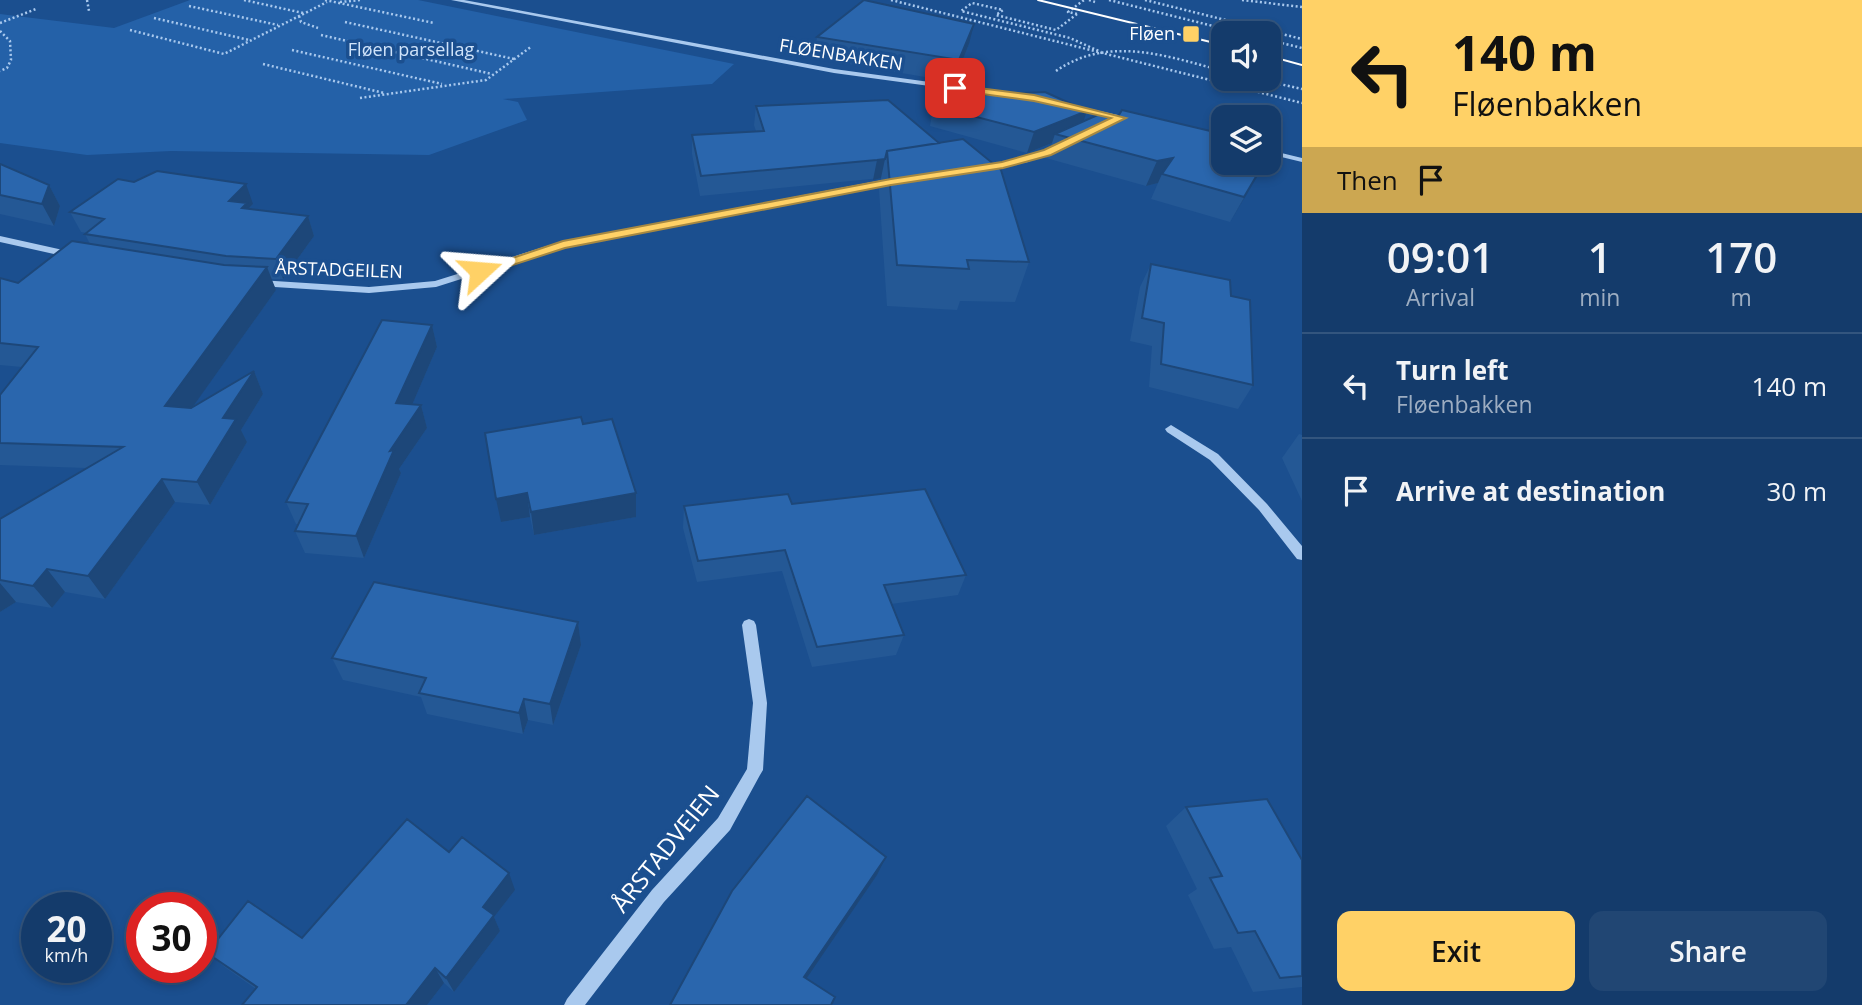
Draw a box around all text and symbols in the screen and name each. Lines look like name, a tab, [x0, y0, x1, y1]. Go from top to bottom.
text: 140 m	[1452, 19, 1597, 85]
place label: Fløen	[1129, 21, 1175, 45]
map controls	[1211, 21, 1281, 175]
button: sound	[1211, 21, 1281, 91]
marker: Fløen	[1181, 24, 1201, 44]
icon: left	[1337, 28, 1428, 119]
street label: FLØENBAKKEN	[778, 32, 905, 76]
park label: Fløen parsellag	[348, 37, 474, 61]
pin	[925, 58, 985, 118]
icon: arrive	[936, 69, 974, 107]
text: Fløenbakken	[1452, 82, 1642, 125]
button: layers	[1211, 105, 1281, 175]
icon: arrive	[1412, 161, 1450, 199]
text: Then	[1337, 162, 1398, 198]
text: 09:01	[1387, 228, 1494, 285]
text: 1	[1588, 228, 1612, 285]
text: 170	[1705, 228, 1777, 285]
position arrow	[443, 234, 517, 308]
street label: ÅRSTADGEILEN	[275, 255, 403, 283]
text: Arrival	[1406, 281, 1475, 313]
text: min	[1579, 281, 1620, 313]
text: m	[1731, 281, 1752, 313]
text: Turn left	[1396, 352, 1508, 388]
icon: left	[1337, 367, 1375, 405]
text: 140 m	[1752, 368, 1827, 404]
text: Fløenbakken	[1396, 388, 1533, 420]
icon: arrive	[1337, 472, 1375, 510]
text: Arrive at destination	[1396, 473, 1665, 509]
text: 30 m	[1766, 473, 1827, 509]
street label: ÅRSTADVEIEN	[603, 778, 726, 919]
speed limit sign: 30	[126, 892, 217, 983]
text: 20	[46, 905, 87, 952]
button: Exit	[1337, 911, 1575, 991]
button: Share	[1589, 911, 1827, 991]
text: km/h	[45, 943, 88, 967]

